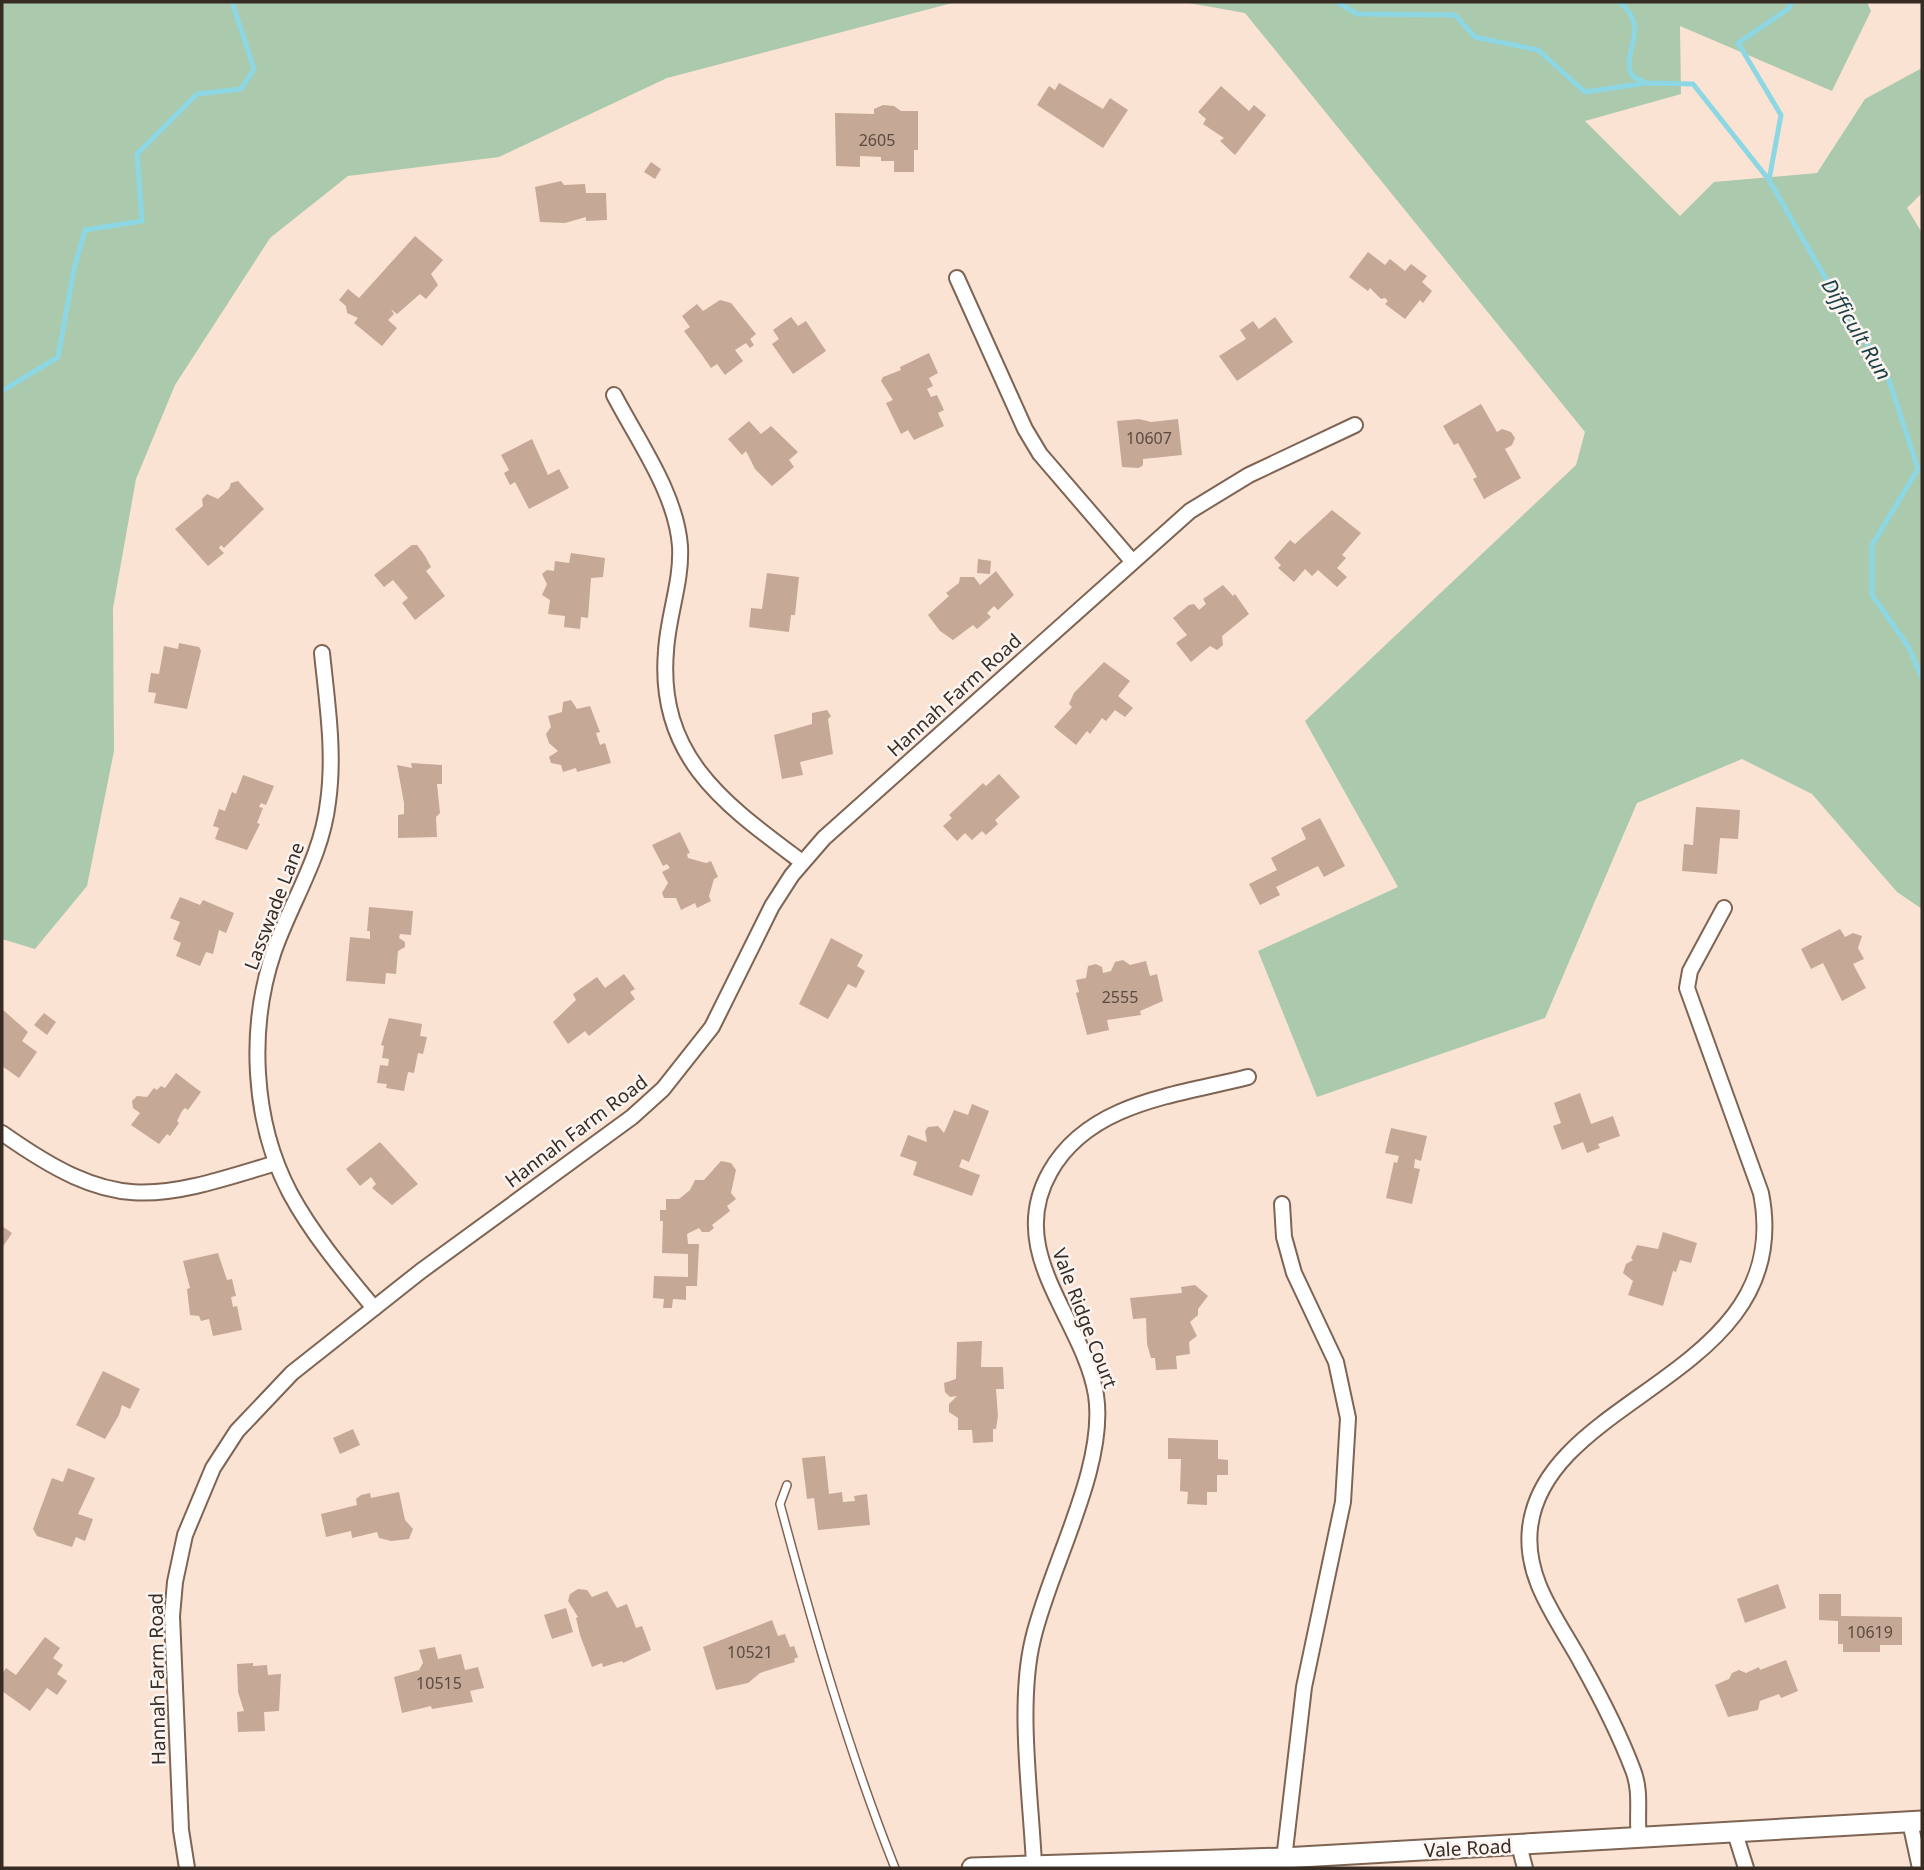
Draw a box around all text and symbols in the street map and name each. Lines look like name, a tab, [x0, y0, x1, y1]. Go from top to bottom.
house number: 2605	[859, 129, 895, 151]
water label: Difficult Run	[1816, 273, 1898, 385]
house number: 10607	[1126, 427, 1172, 449]
street label: Hannah Farm Road	[881, 628, 1027, 762]
street label: Lasswade Lane	[238, 838, 310, 974]
house number: 2555	[1102, 986, 1138, 1008]
street label: Hannah Farm Road	[499, 1069, 653, 1193]
street label: Vale Ridge Court	[1046, 1244, 1124, 1392]
street label: Hannah Farm Road	[142, 1593, 172, 1765]
house number: 10619	[1847, 1621, 1893, 1643]
house number: 10521	[727, 1641, 773, 1663]
house number: 10515	[416, 1672, 462, 1694]
street label: Vale Road	[1423, 1833, 1513, 1863]

